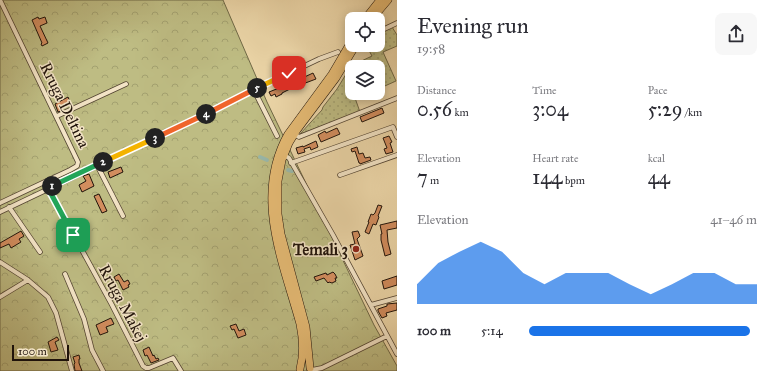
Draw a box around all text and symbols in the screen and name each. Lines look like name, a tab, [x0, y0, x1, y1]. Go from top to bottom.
map controls	[345, 12, 385, 100]
button: locate	[345, 12, 385, 52]
text: Evening run	[417, 12, 529, 39]
button: share	[715, 13, 757, 55]
text: 19:58	[417, 41, 445, 57]
pin	[272, 56, 306, 90]
street label: Rruga Deltina	[35, 59, 94, 151]
button: layers	[345, 60, 385, 100]
icon: check	[278, 62, 300, 84]
pin: 5	[247, 78, 267, 98]
text: 5	[254, 81, 260, 94]
text: Distance	[417, 84, 456, 97]
text: Time	[532, 84, 557, 97]
text: Pace	[648, 84, 668, 97]
text: 0.56	[417, 97, 452, 121]
text: 3:04	[532, 97, 568, 121]
text: 5:29	[648, 97, 683, 121]
pin: 4	[196, 104, 216, 124]
text: km	[452, 106, 469, 119]
text: /km	[683, 106, 702, 119]
text: 4	[203, 107, 209, 120]
pin: 3	[145, 128, 165, 148]
text: 3	[153, 131, 157, 144]
pin: 2	[93, 152, 113, 172]
text: Elevation	[417, 152, 461, 165]
text: Heart rate	[532, 152, 579, 165]
text: kcal	[648, 152, 665, 165]
text: 2	[100, 155, 106, 168]
text: 7	[417, 165, 428, 189]
text: 144	[532, 165, 563, 189]
text: 44	[648, 165, 670, 189]
text: m	[428, 174, 439, 187]
text: bpm	[563, 174, 585, 187]
pin: 1	[42, 176, 62, 196]
text: 1	[50, 179, 54, 192]
text: Elevation	[417, 212, 469, 228]
text: 41–46 m	[710, 212, 757, 228]
pin	[56, 218, 90, 252]
icon: arrive	[62, 224, 84, 246]
place label: Temali 3	[292, 240, 348, 260]
marker: Temali 3	[351, 244, 361, 254]
street label: Rruga Makej	[94, 261, 151, 345]
text: 100 m	[417, 323, 451, 339]
text: 5:14	[481, 323, 503, 339]
scale bar	[12, 343, 69, 362]
text: 100 m	[18, 345, 47, 358]

